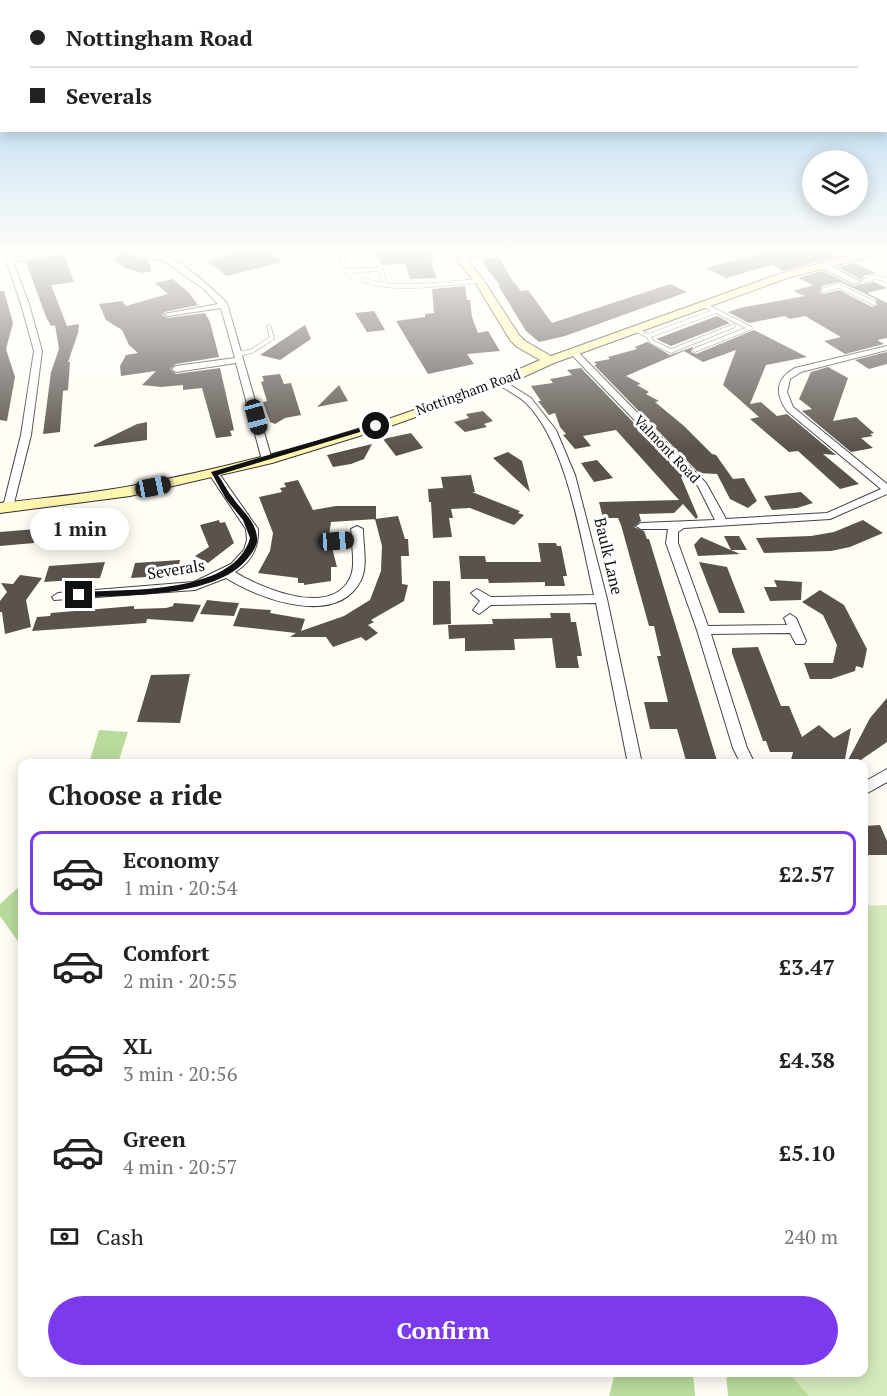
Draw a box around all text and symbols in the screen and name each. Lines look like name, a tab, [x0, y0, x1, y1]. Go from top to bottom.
text: Nottingham Road	[66, 23, 253, 52]
text: Severals	[66, 81, 152, 110]
map controls	[802, 150, 868, 216]
button: layers	[802, 150, 868, 216]
street label: Nottingham Road	[413, 364, 523, 419]
car	[243, 397, 269, 437]
street label: Valmont Road	[630, 411, 705, 487]
route start	[362, 412, 389, 439]
car	[134, 475, 172, 499]
callout: 1 min	[29, 508, 128, 550]
text: 1 min	[52, 515, 107, 542]
street label: Baulk Lane	[589, 515, 629, 597]
car	[317, 531, 355, 551]
street label: Severals	[146, 554, 207, 584]
route end	[65, 581, 92, 608]
text: Choose a ride	[48, 777, 223, 813]
text: Economy	[123, 845, 219, 874]
icon: car	[51, 846, 105, 900]
text: £2.57	[779, 859, 835, 888]
text: 1 min · 20:54	[123, 874, 237, 901]
text: Comfort	[123, 938, 209, 967]
icon: car	[51, 939, 105, 993]
text: £3.47	[779, 952, 835, 981]
text: 2 min · 20:55	[123, 967, 237, 994]
text: XL	[123, 1031, 152, 1060]
icon: car	[51, 1032, 105, 1086]
text: £4.38	[779, 1045, 835, 1074]
text: 3 min · 20:56	[123, 1060, 237, 1087]
text: Green	[123, 1124, 186, 1153]
icon: car	[51, 1125, 105, 1179]
text: £5.10	[779, 1138, 835, 1167]
text: 4 min · 20:57	[123, 1153, 237, 1180]
icon: cash	[48, 1220, 81, 1253]
text: Cash	[96, 1222, 144, 1251]
text: 240 m	[784, 1223, 838, 1250]
button: Confirm	[48, 1296, 838, 1365]

